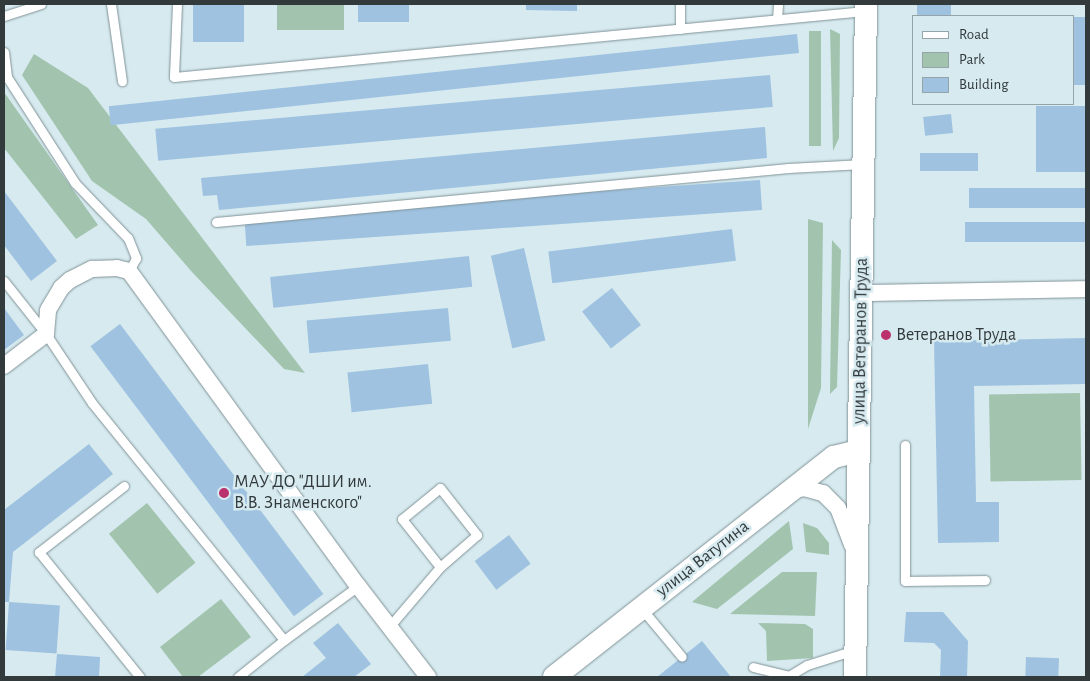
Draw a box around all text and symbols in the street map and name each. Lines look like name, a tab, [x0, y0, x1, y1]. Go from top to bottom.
legend	[912, 15, 1075, 105]
text: Road	[959, 27, 989, 42]
text: Park	[959, 52, 985, 67]
text: Building	[959, 77, 1009, 92]
street label: улица Ветеранов Труда	[849, 258, 873, 424]
place label: Ветеранов Труда	[896, 324, 1016, 346]
marker: Ветеранов Труда	[880, 329, 892, 341]
place label: МАУ ДО "ДШИ им. В.В. Знаменского"	[234, 472, 372, 514]
marker: МАУ ДО "ДШИ им. В.В. Знаменского"	[218, 487, 230, 499]
street label: улица Ватутина	[652, 516, 754, 602]

